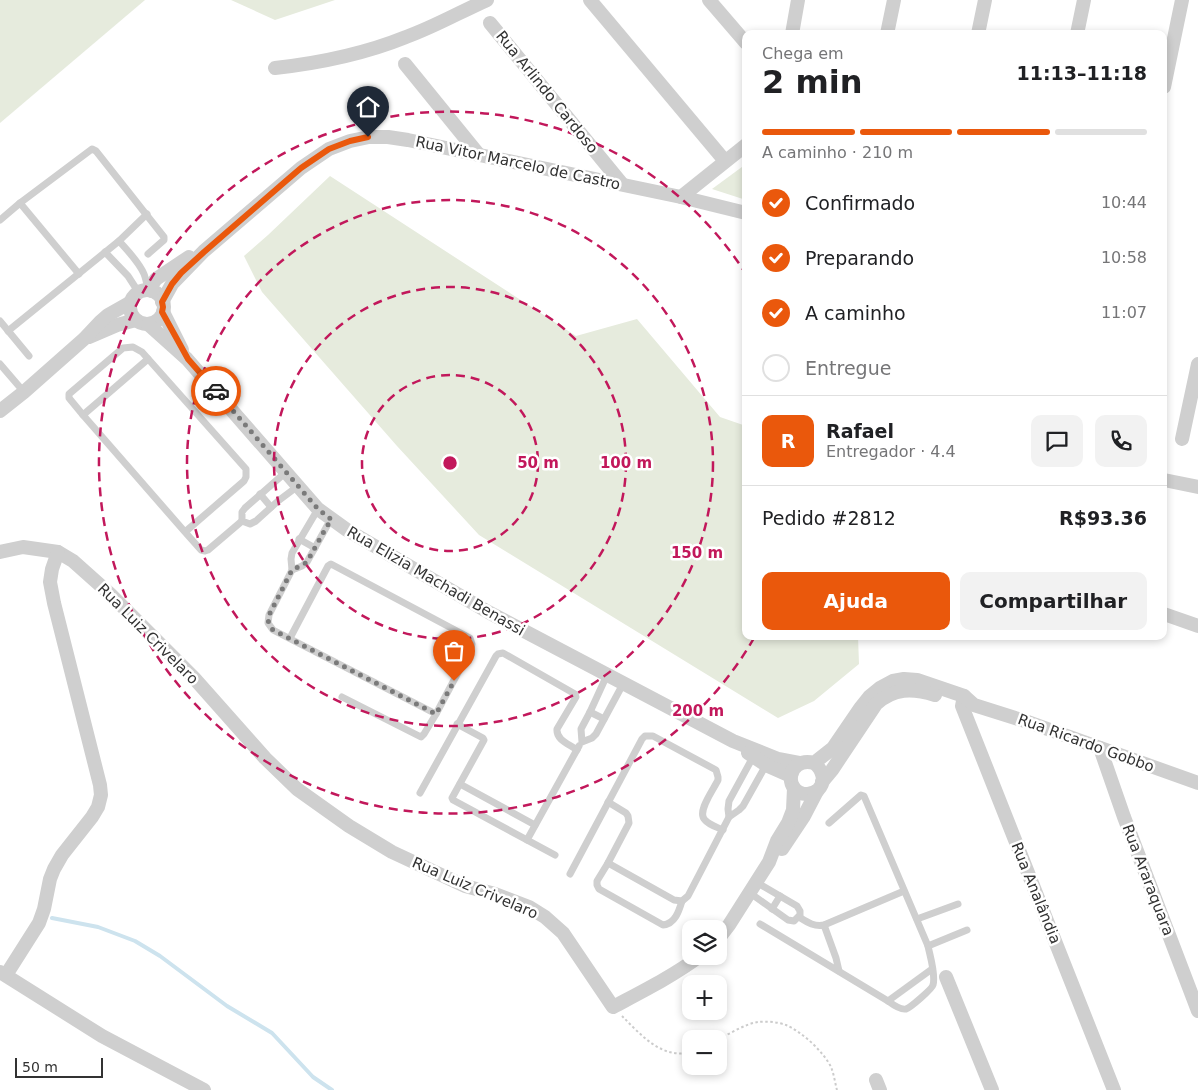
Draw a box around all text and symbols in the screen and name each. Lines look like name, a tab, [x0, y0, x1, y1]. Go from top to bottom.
street label: Rua Arlindo Cardoso	[492, 27, 602, 157]
text: Chega em	[762, 44, 844, 63]
text: 11:13–11:18	[1017, 62, 1147, 84]
text: 2 min	[762, 63, 863, 101]
pin	[347, 86, 389, 137]
icon: home	[354, 93, 382, 121]
street label: Rua Vitor Marcelo de Castro	[414, 132, 622, 194]
text: A caminho · 210 m	[762, 143, 913, 162]
icon: check	[762, 189, 790, 217]
text: Confirmado	[805, 192, 915, 214]
text: 10:44	[1101, 193, 1147, 212]
icon: check	[762, 244, 790, 272]
text: Preparando	[805, 247, 914, 269]
text: 10:58	[1101, 248, 1147, 267]
icon: check	[762, 299, 790, 327]
text: A caminho	[805, 302, 906, 324]
text: 11:07	[1101, 303, 1147, 322]
text: Entregue	[805, 357, 891, 379]
courier	[191, 366, 241, 416]
icon: car	[202, 377, 230, 405]
button: chat	[1031, 415, 1083, 467]
button: phone	[1095, 415, 1147, 467]
text: Rafael	[826, 420, 894, 442]
text: R	[781, 430, 795, 452]
text: Entregador · 4.4	[826, 442, 956, 461]
centre of rings	[441, 454, 459, 472]
text: 50 m	[517, 454, 559, 472]
text: 100 m	[600, 454, 652, 472]
text: Pedido #2812	[762, 507, 896, 529]
text: R$93.36	[1059, 507, 1147, 529]
street label: Rua Elizia Machadi Benassi	[344, 523, 528, 639]
text: 150 m	[671, 544, 723, 562]
button: Ajuda	[762, 572, 950, 630]
button: Compartilhar	[960, 572, 1147, 630]
street label: Rua Luiz Crivelaro	[94, 580, 202, 688]
pin	[433, 630, 475, 681]
icon: bag	[440, 637, 468, 665]
text: 200 m	[672, 702, 724, 720]
street label: Rua Ricardo Gobbo	[1015, 710, 1157, 776]
street label: Rua Araraquara	[1118, 822, 1178, 938]
street label: Rua Analândia	[1007, 840, 1065, 946]
street label: Rua Luiz Crivelaro	[409, 853, 541, 923]
map controls	[682, 920, 727, 1075]
button: layers	[682, 920, 727, 965]
button: +	[682, 975, 727, 1020]
button: −	[682, 1030, 727, 1075]
scale bar	[15, 1055, 102, 1078]
text: 50 m	[22, 1059, 58, 1075]

